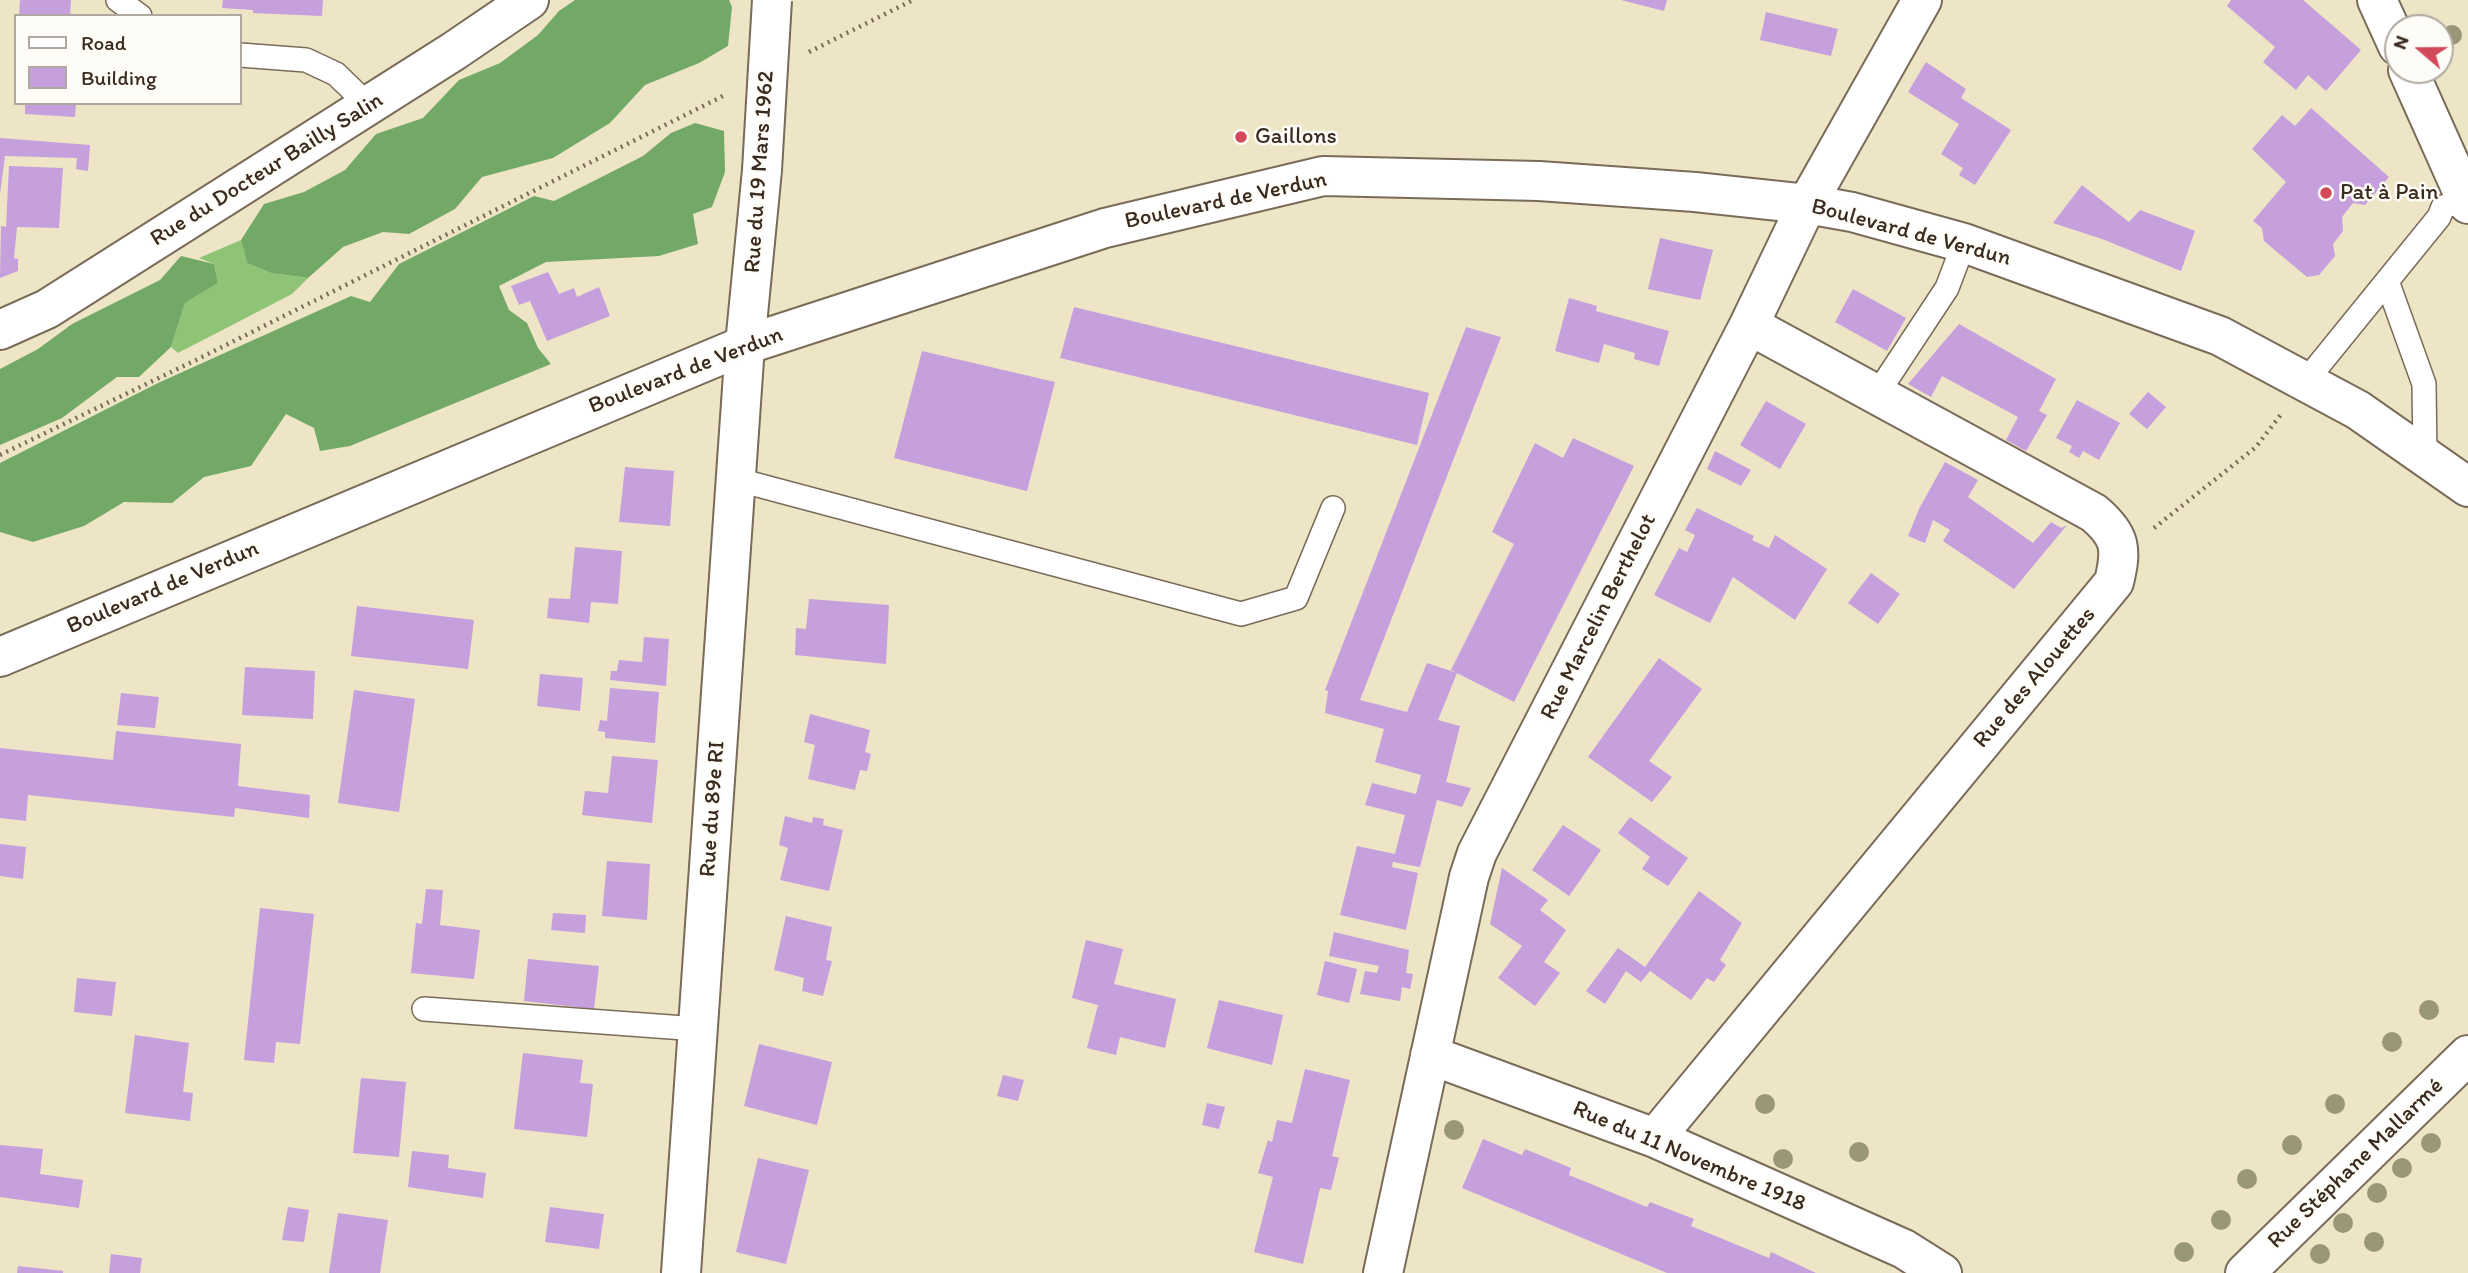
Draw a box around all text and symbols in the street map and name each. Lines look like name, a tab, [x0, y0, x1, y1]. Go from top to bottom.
legend	[14, 14, 242, 105]
north arrow	[2384, 14, 2454, 84]
text: Road	[81, 30, 126, 55]
text: N	[2388, 32, 2414, 52]
text: Building	[81, 65, 157, 90]
street label: Rue du 19 Mars 1962	[739, 70, 781, 274]
street label: Rue du Docteur Bailly Salin	[146, 87, 388, 253]
place label: Gaillons	[1255, 123, 1337, 151]
marker: Gaillons	[1233, 129, 1249, 145]
street label: Boulevard de Verdun	[1123, 166, 1329, 236]
place label: Pat à Pain	[2340, 179, 2439, 207]
marker: Pat à Pain	[2318, 185, 2334, 201]
street label: Boulevard de Verdun	[1808, 193, 2014, 273]
street label: Boulevard de Verdun	[585, 321, 787, 421]
street label: Rue Marcelin Berthelot	[1535, 509, 1663, 725]
street label: Boulevard de Verdun	[63, 535, 263, 641]
street label: Rue des Alouettes	[1968, 602, 2102, 754]
street label: Rue du 89e RI	[694, 740, 732, 878]
street label: Rue Stéphane Mallarmé	[2262, 1073, 2450, 1255]
street label: Rue du 11 Novembre 1918	[1568, 1095, 1810, 1219]

